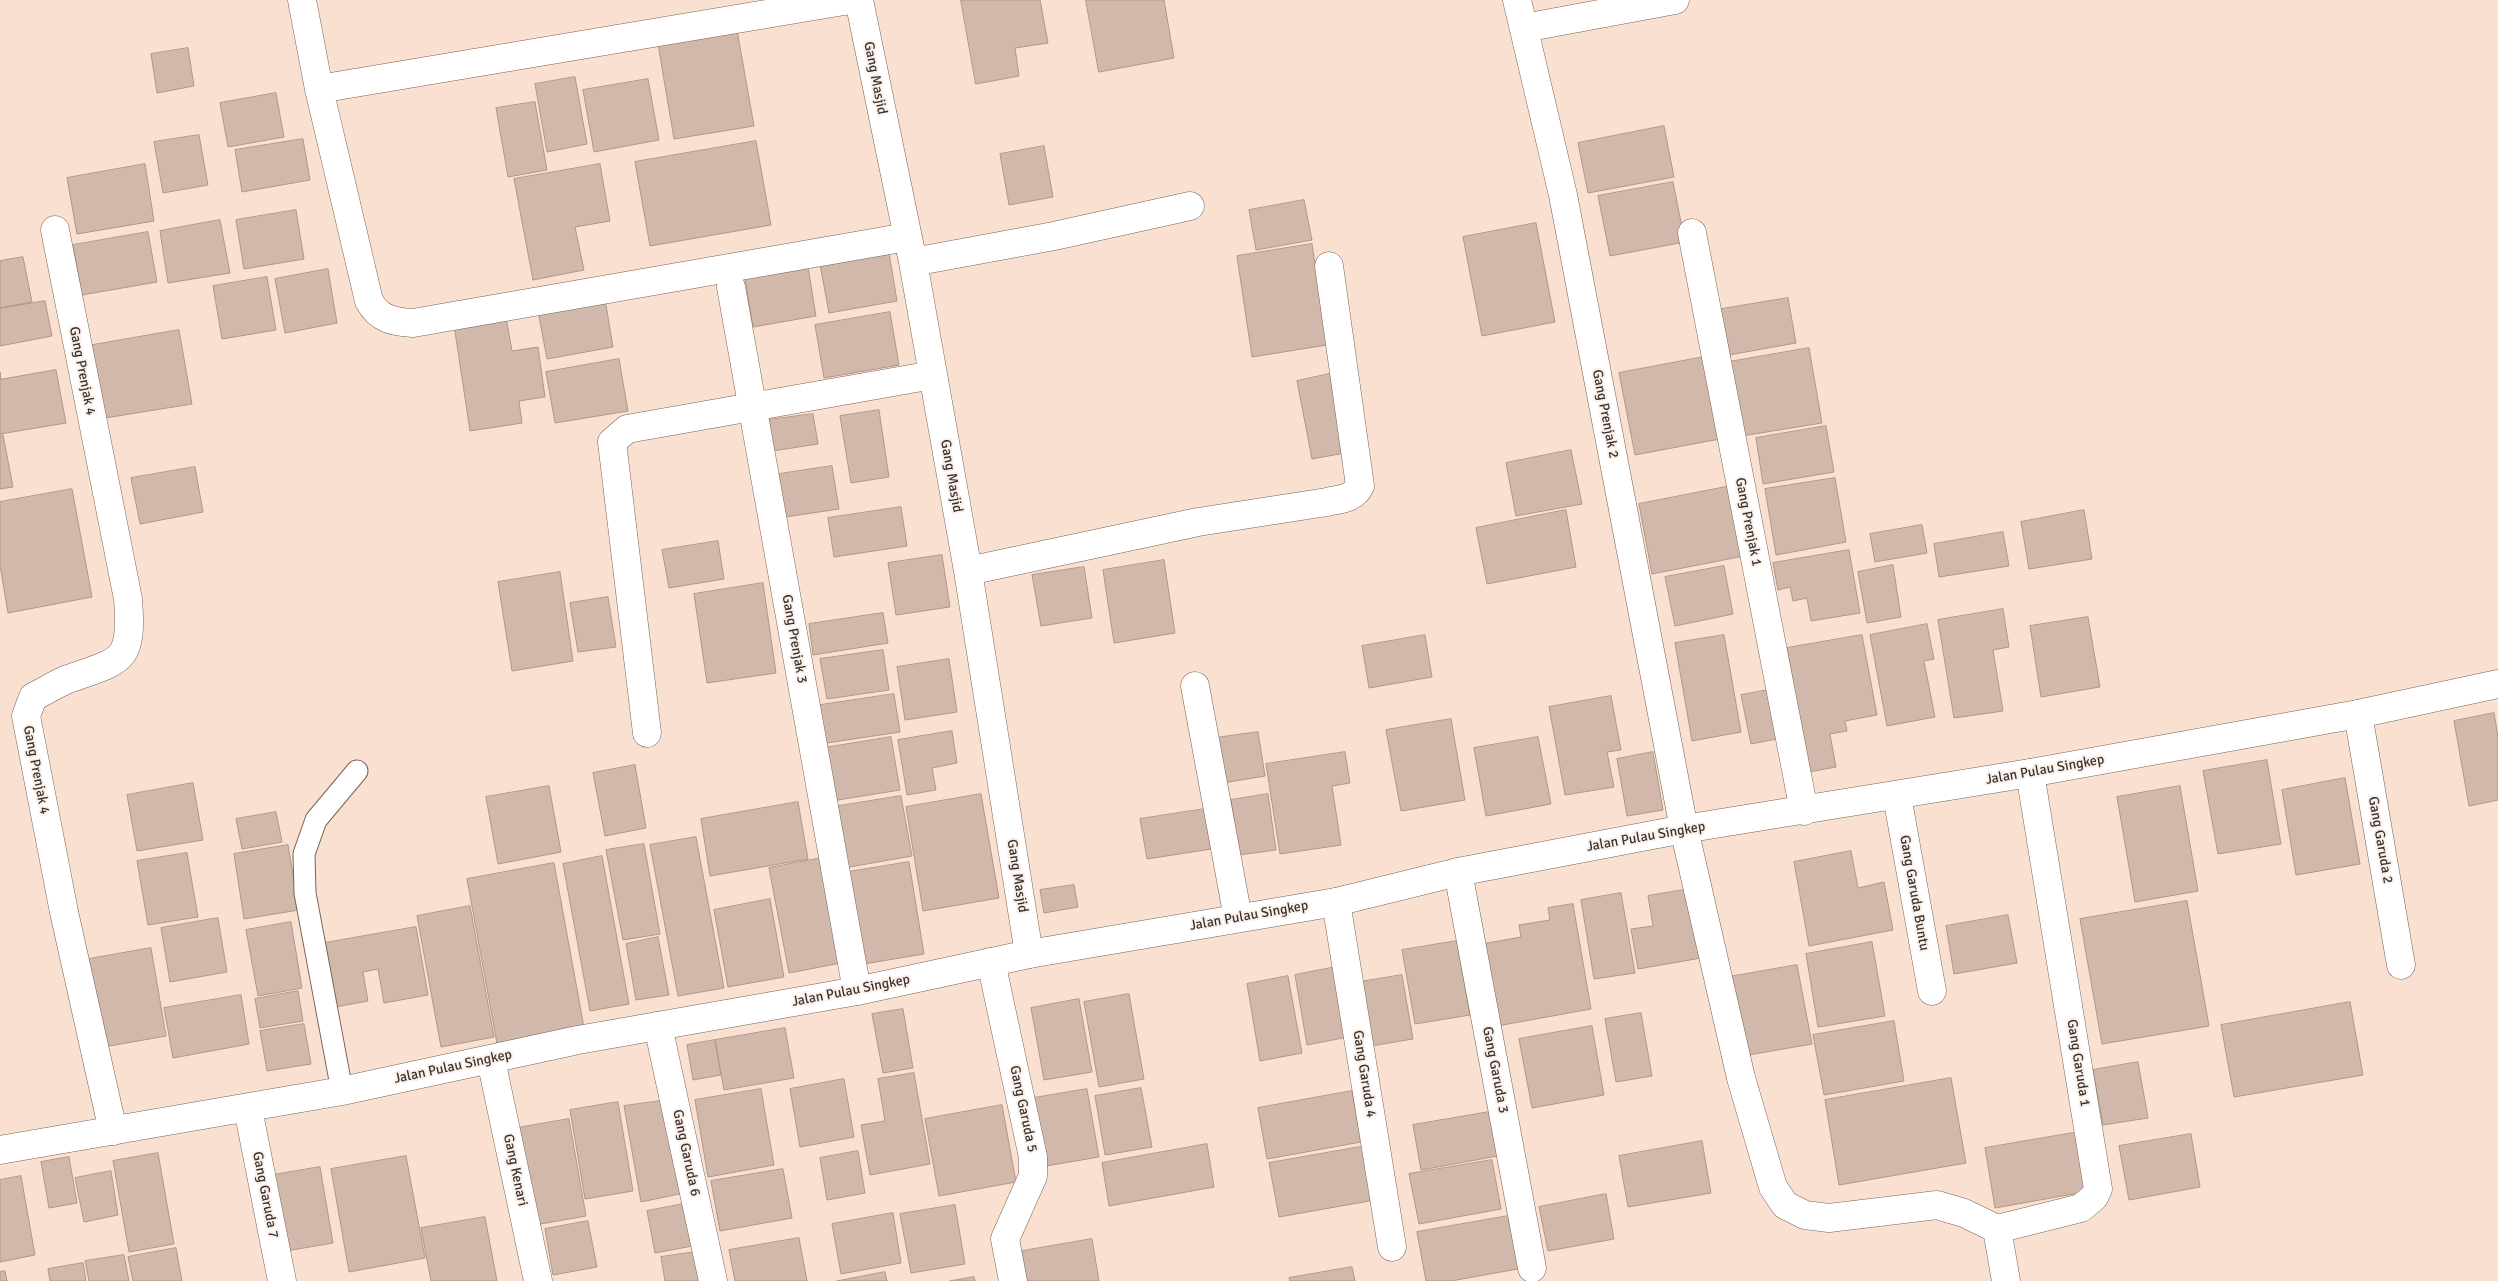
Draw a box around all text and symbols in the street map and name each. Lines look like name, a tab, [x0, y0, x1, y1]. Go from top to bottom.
street label: Gang Masjid	[860, 40, 890, 116]
street label: Gang Prenjak 4	[65, 325, 99, 417]
street label: Gang Prenjak 2	[1588, 368, 1622, 460]
street label: Gang Masjid	[936, 438, 966, 514]
street label: Gang Prenjak 1	[1731, 476, 1765, 568]
street label: Gang Prenjak 3	[778, 593, 810, 685]
street label: Gang Prenjak 4	[19, 724, 53, 816]
street label: Jalan Pulau Singkep	[1984, 751, 2106, 789]
street label: Gang Garuda 2	[2364, 795, 2396, 885]
street label: Jalan Pulau Singkep	[1585, 818, 1707, 856]
street label: Gang Garuda Buntu	[1896, 834, 1932, 952]
street label: Gang Masjid	[1003, 838, 1031, 914]
street label: Jalan Pulau Singkep	[1188, 897, 1310, 935]
street label: Jalan Pulau Singkep	[790, 971, 912, 1011]
street label: Gang Garuda 1	[2063, 1018, 2093, 1108]
street label: Gang Garuda 3	[1478, 1025, 1512, 1115]
street label: Gang Garuda 4	[1349, 1029, 1379, 1119]
street label: Jalan Pulau Singkep	[393, 1046, 513, 1088]
street label: Gang Garuda 5	[1006, 1064, 1040, 1154]
street label: Gang Garuda 6	[669, 1108, 703, 1198]
street label: Gang Kenari	[499, 1132, 531, 1208]
street label: Gang Garuda 7	[248, 1150, 282, 1240]

